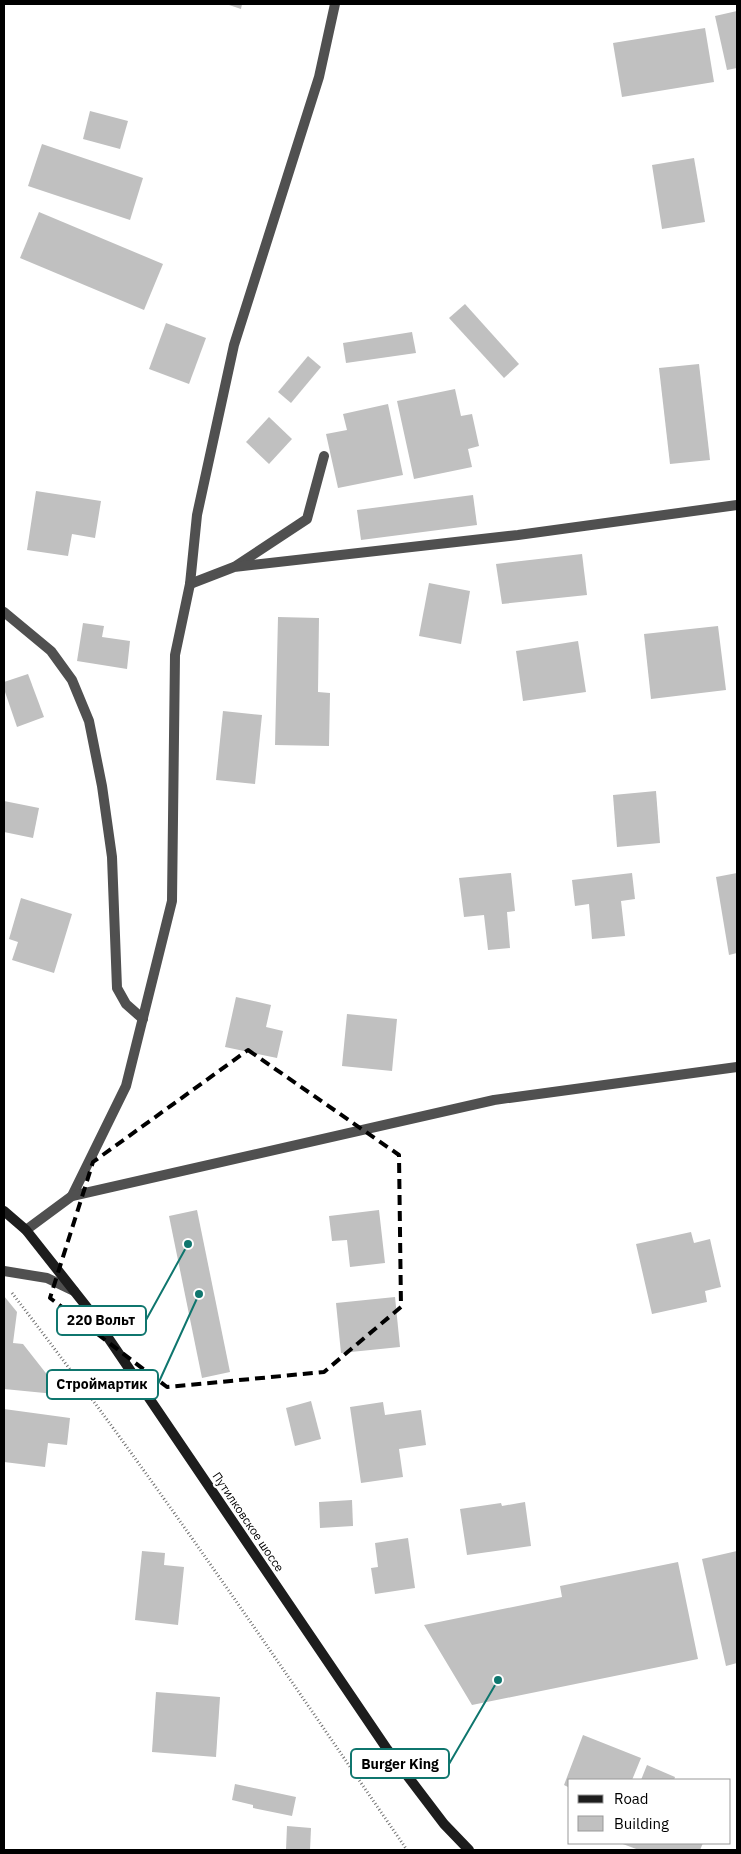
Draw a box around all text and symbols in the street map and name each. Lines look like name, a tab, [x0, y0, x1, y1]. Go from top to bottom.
callout: 220 Вольт	[57, 1306, 146, 1335]
text: 220 Вольт	[67, 1311, 135, 1329]
callout: Строймартик	[47, 1370, 158, 1399]
text: Строймартик	[56, 1375, 148, 1393]
street label: Путилковское шоссе	[209, 1469, 288, 1575]
callout: Burger King	[351, 1749, 449, 1778]
text: Burger King	[361, 1755, 439, 1773]
legend	[568, 1779, 731, 1844]
text: Road	[614, 1789, 649, 1808]
text: Building	[614, 1814, 669, 1833]

